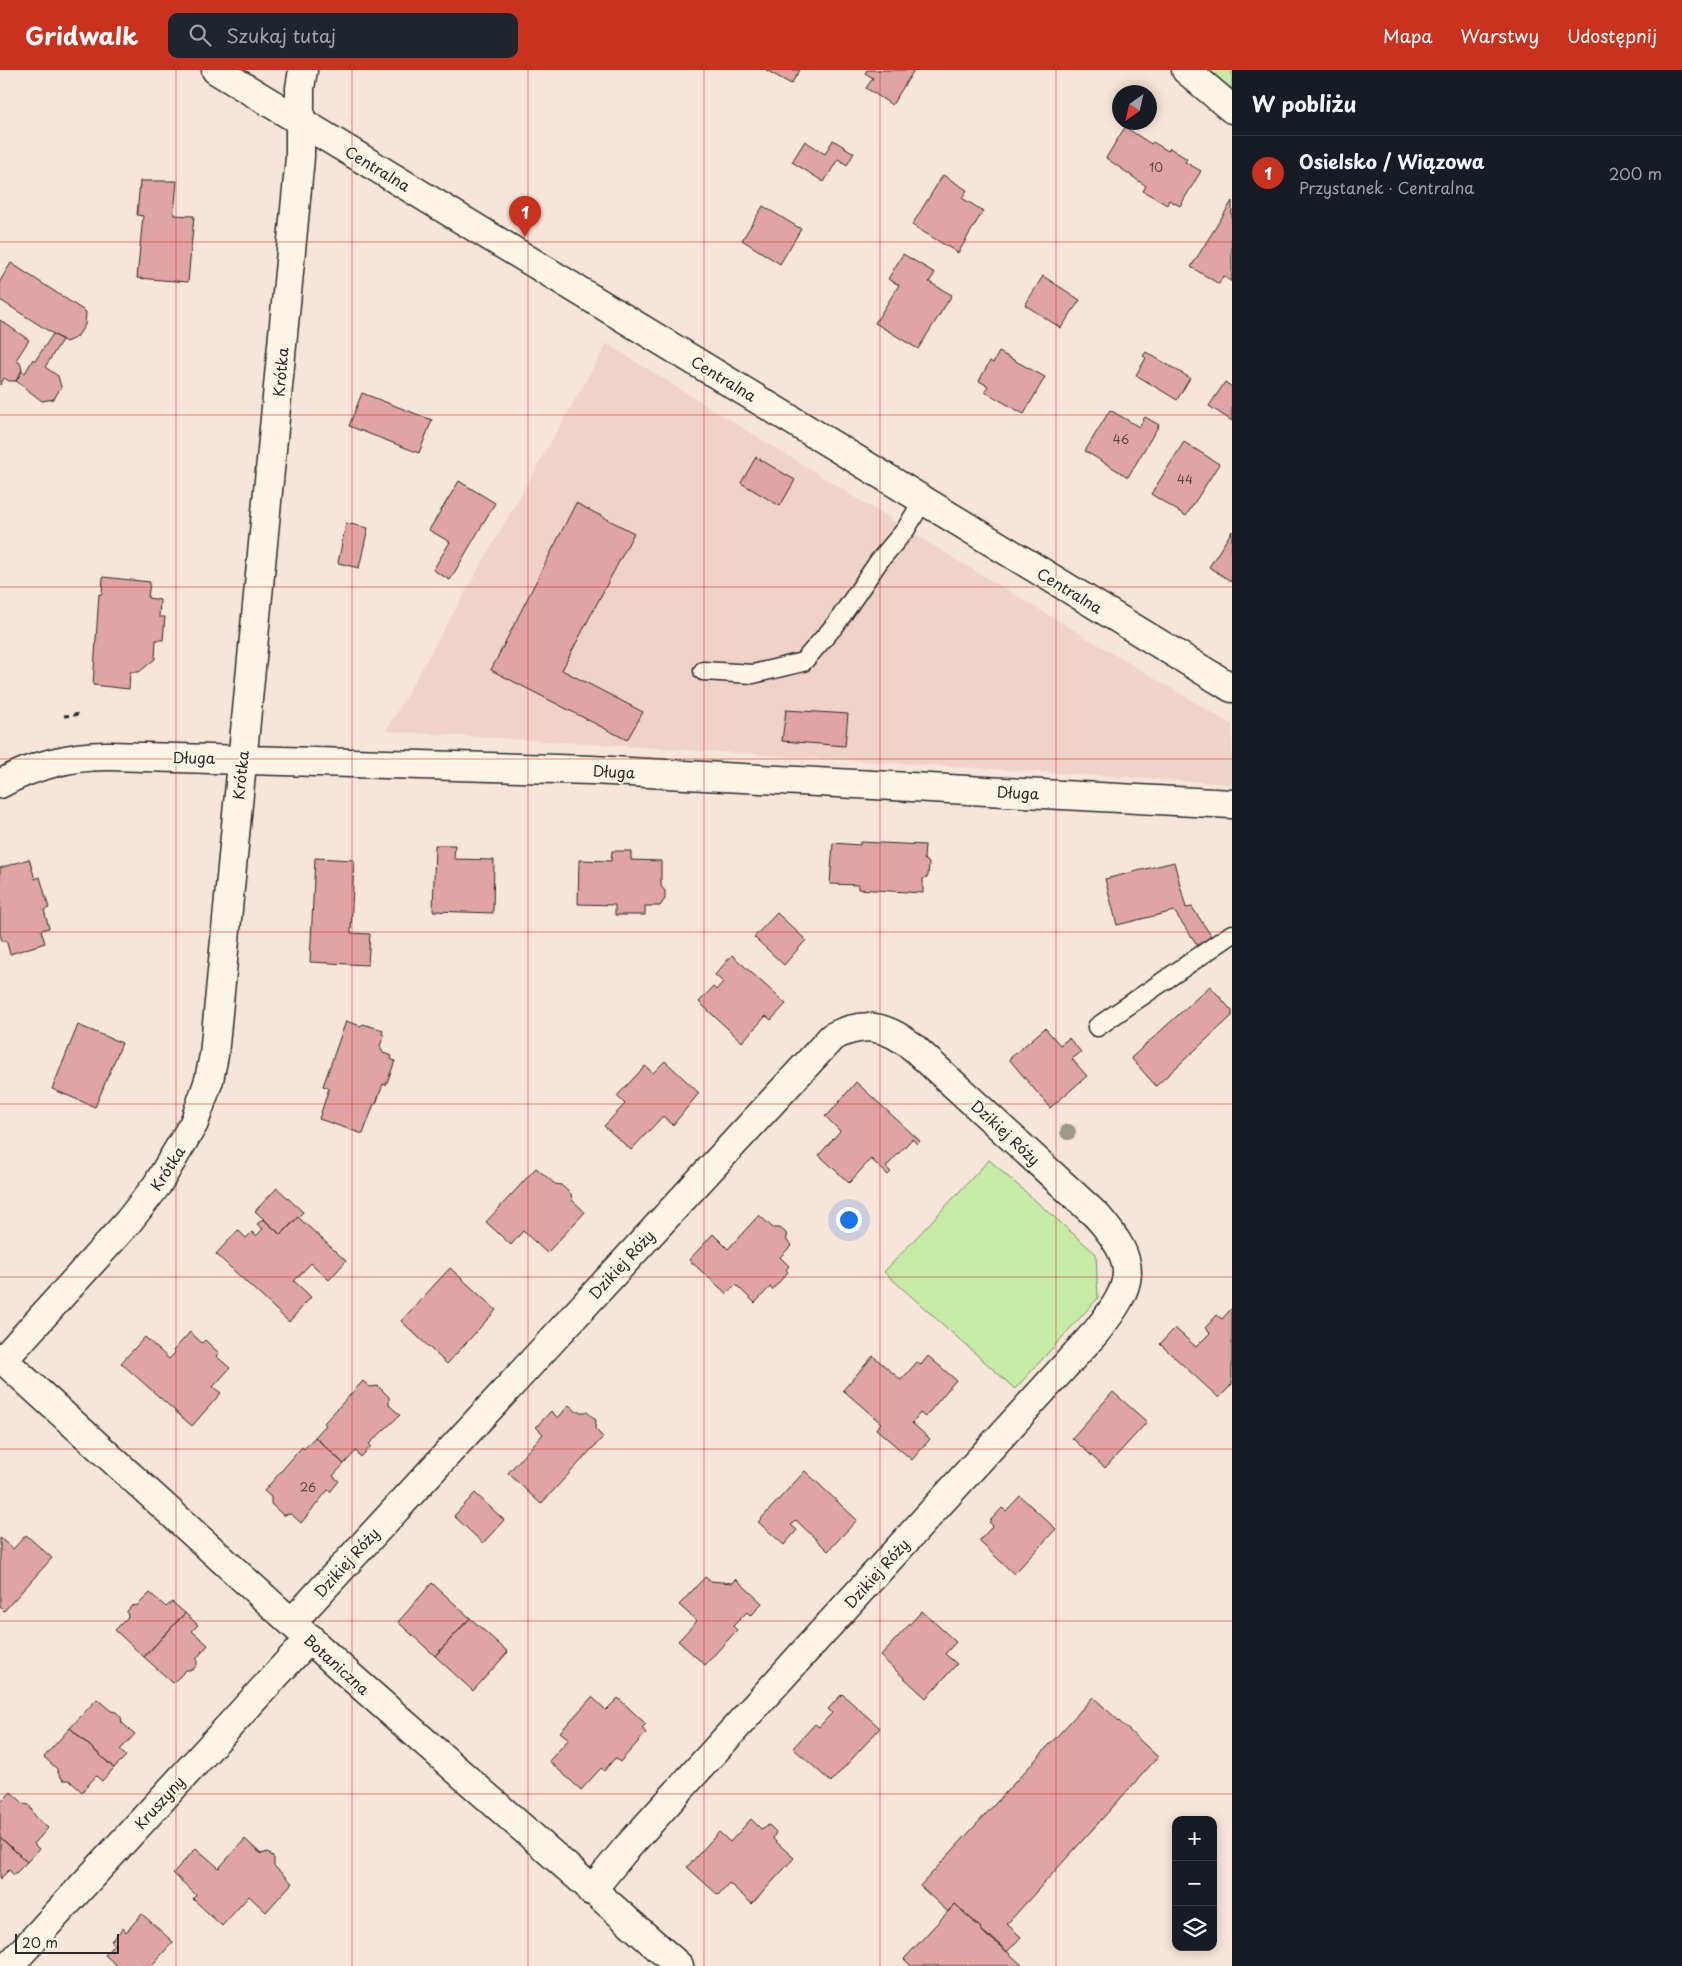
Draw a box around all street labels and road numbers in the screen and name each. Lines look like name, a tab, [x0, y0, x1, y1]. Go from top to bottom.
street label: Centralna	[341, 139, 416, 197]
street label: Krótka	[266, 346, 294, 398]
street label: Centralna	[687, 349, 762, 407]
street label: Centralna	[1033, 561, 1108, 619]
street label: Długa	[173, 745, 216, 769]
street label: Krótka	[226, 749, 254, 801]
street label: Długa	[592, 758, 636, 784]
street label: Długa	[996, 779, 1040, 805]
street label: Dzikiej Róży	[966, 1094, 1046, 1170]
street label: Krótka	[144, 1140, 190, 1195]
street label: Dzikiej Róży	[583, 1224, 659, 1304]
street label: Dzikiej Róży	[308, 1522, 384, 1602]
street label: Dzikiej Róży	[838, 1533, 914, 1613]
street label: Botaniczna	[299, 1628, 375, 1700]
street label: Kruszyny	[129, 1770, 189, 1834]

